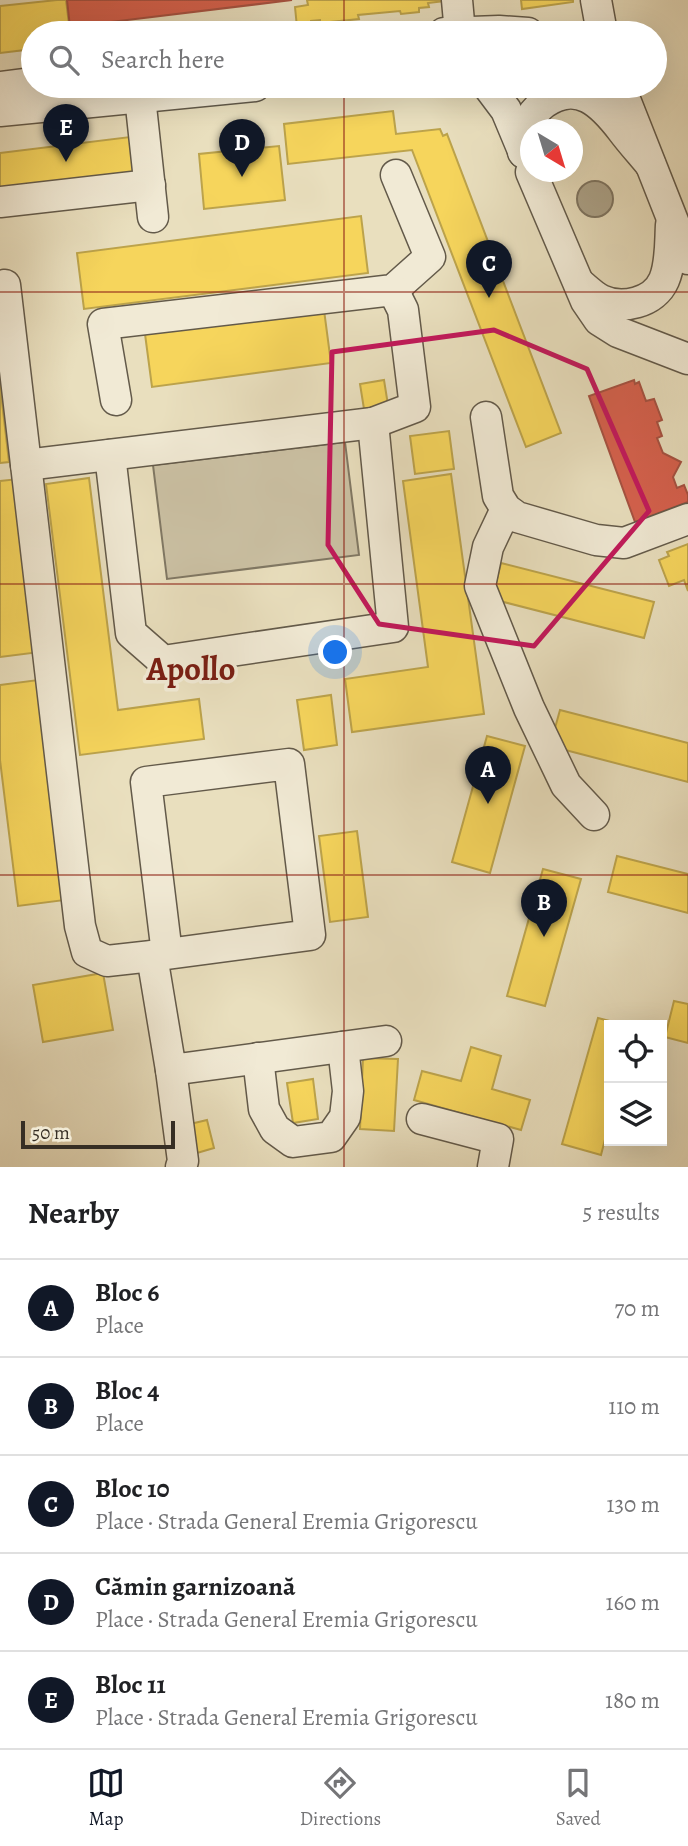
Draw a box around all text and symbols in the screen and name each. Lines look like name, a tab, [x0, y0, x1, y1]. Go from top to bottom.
search box	[21, 21, 667, 98]
icon: search	[45, 41, 83, 79]
text: Search here	[101, 42, 225, 77]
pin: E	[43, 104, 89, 162]
pin: D	[219, 119, 265, 177]
north arrow	[520, 119, 583, 182]
pin: C	[466, 240, 512, 298]
your location	[318, 635, 352, 669]
district label: Apollo	[145, 646, 236, 691]
pin: A	[465, 746, 511, 804]
pin: B	[521, 879, 567, 937]
map controls	[604, 1020, 667, 1146]
button: locate	[604, 1020, 667, 1083]
button: layers	[604, 1083, 667, 1146]
scale bar	[21, 1118, 175, 1150]
text: 50 m	[32, 1120, 70, 1146]
text: Nearby	[28, 1193, 119, 1233]
text: 5 results	[583, 1197, 660, 1228]
text: Bloc 6	[95, 1275, 159, 1310]
text: A	[44, 1293, 58, 1324]
text: 70 m	[614, 1293, 660, 1324]
text: Place	[95, 1310, 144, 1341]
text: Bloc 4	[95, 1373, 160, 1408]
text: B	[44, 1391, 58, 1422]
text: 110 m	[608, 1391, 660, 1422]
text: Place	[95, 1408, 144, 1439]
text: Bloc 10	[95, 1471, 170, 1506]
text: C	[44, 1489, 58, 1520]
text: 130 m	[607, 1489, 660, 1520]
text: Place · Strada General Eremia Grigorescu	[95, 1506, 478, 1537]
text: Cămin garnizoană	[95, 1569, 295, 1604]
text: D	[43, 1587, 59, 1618]
text: 160 m	[606, 1587, 660, 1618]
text: Place · Strada General Eremia Grigorescu	[95, 1604, 478, 1635]
text: Bloc 11	[95, 1667, 166, 1702]
text: E	[44, 1685, 58, 1716]
text: 180 m	[605, 1685, 660, 1716]
text: Place · Strada General Eremia Grigorescu	[95, 1702, 478, 1733]
tab: Map	[87, 1764, 125, 1832]
tab: Directions	[300, 1764, 381, 1832]
tab: Saved	[556, 1764, 601, 1832]

